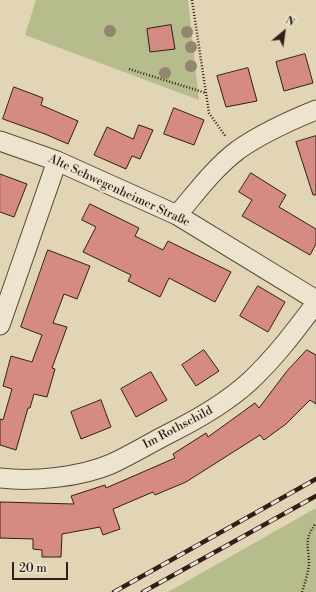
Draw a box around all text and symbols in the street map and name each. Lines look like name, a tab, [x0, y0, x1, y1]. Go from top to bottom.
north arrow	[264, 12, 304, 52]
text: N	[283, 13, 297, 30]
street label: Alte Schwegenheimer Straße	[46, 152, 192, 230]
street label: Im Rothschild	[141, 404, 215, 452]
scale bar	[14, 554, 70, 580]
text: 20 m	[19, 561, 47, 576]

